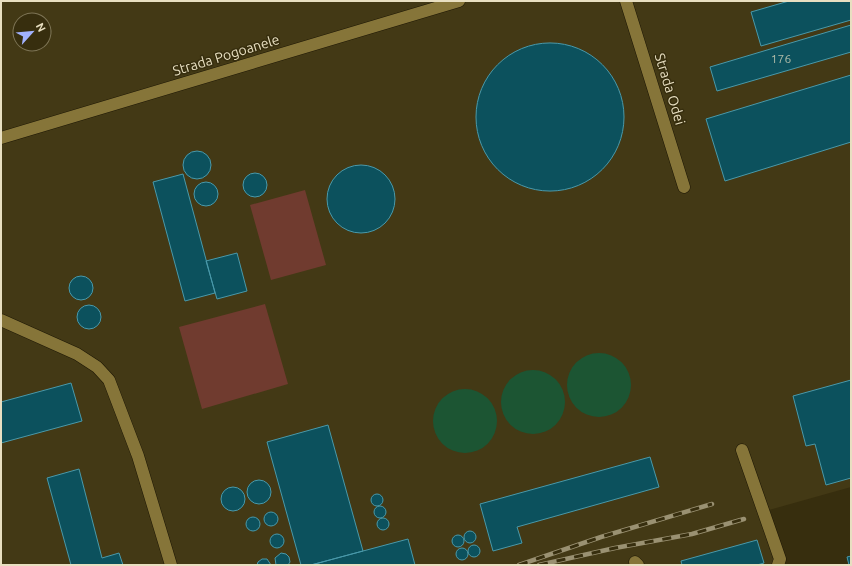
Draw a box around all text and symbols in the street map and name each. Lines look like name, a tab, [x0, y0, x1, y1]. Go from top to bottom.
north arrow	[12, 12, 52, 52]
text: N	[34, 21, 48, 34]
street label: Strada Pogoanele	[171, 31, 281, 79]
street label: Strada Odei	[652, 51, 688, 127]
house number: 176	[771, 52, 791, 65]

